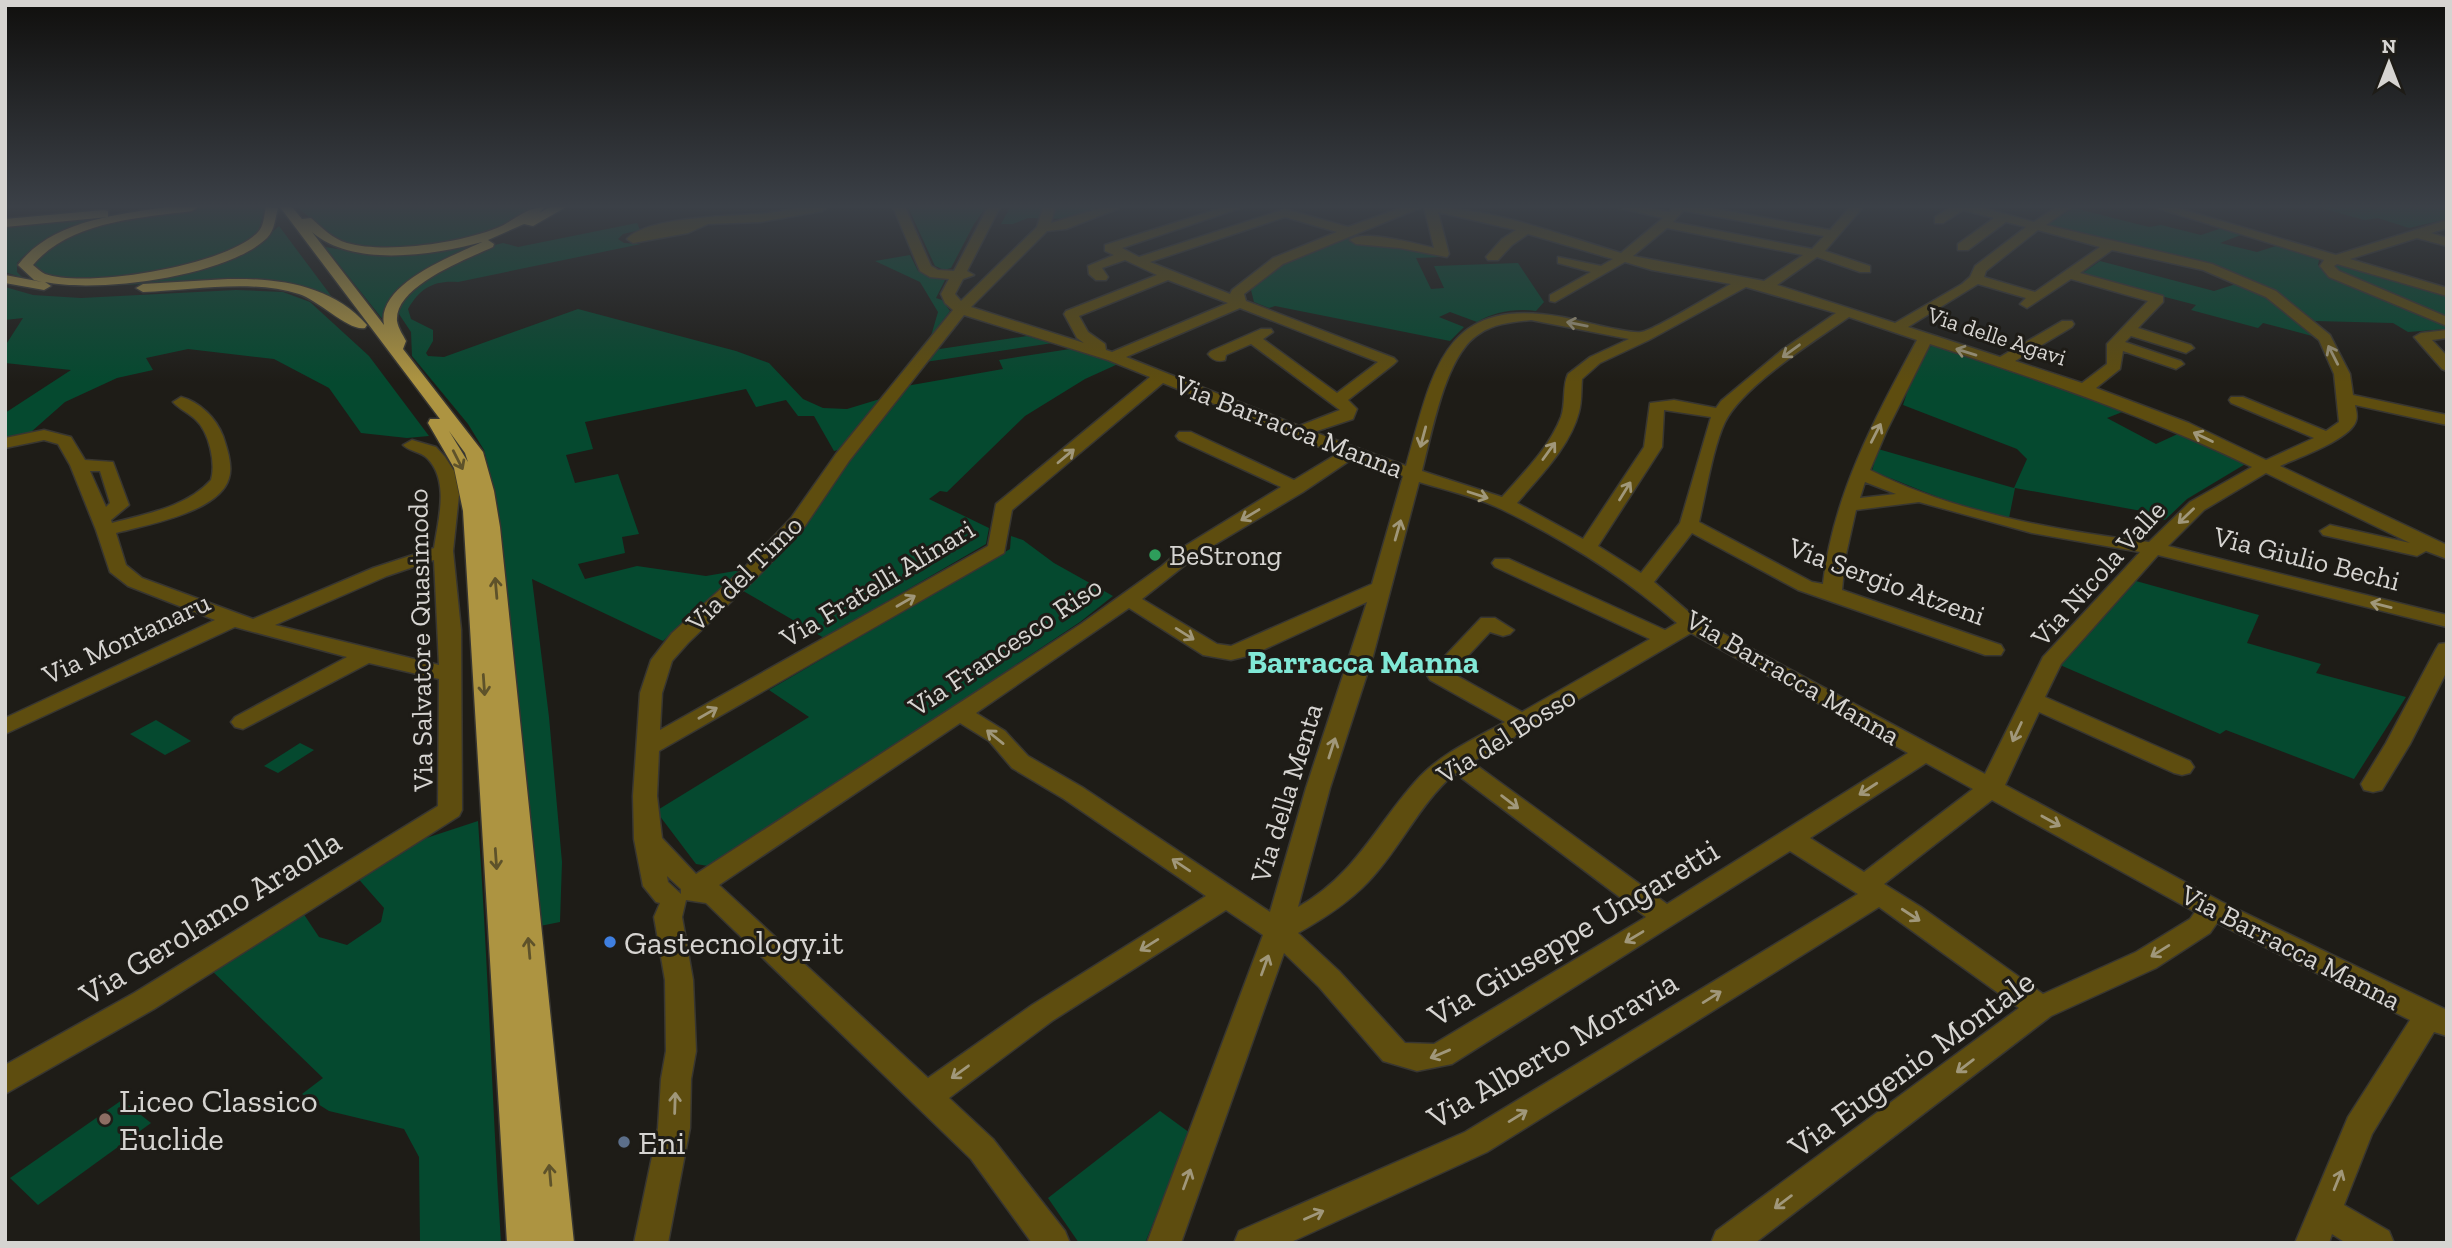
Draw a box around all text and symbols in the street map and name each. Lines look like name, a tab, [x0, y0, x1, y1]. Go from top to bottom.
north arrow	[2354, 28, 2424, 98]
text: N	[2382, 35, 2396, 58]
street label: Via delle Agavi	[1923, 300, 2070, 372]
one-way arrow	[1566, 317, 1589, 330]
one-way arrow	[1782, 344, 1801, 358]
one-way arrow	[1955, 345, 1977, 358]
one-way arrow	[2326, 345, 2340, 365]
street label: Via Barracca Manna	[1169, 367, 1408, 485]
one-way arrow	[1869, 423, 1883, 444]
one-way arrow	[1416, 426, 1429, 448]
one-way arrow	[2193, 429, 2214, 443]
one-way arrow	[1542, 442, 1556, 461]
one-way arrow	[1056, 448, 1074, 464]
one-way arrow	[452, 449, 466, 470]
one-way arrow	[1618, 481, 1632, 501]
street label: Via Salvatore Quasimodo	[401, 488, 440, 793]
one-way arrow	[1467, 489, 1489, 502]
street label: Via Nicola Valle	[2024, 494, 2173, 654]
street label: Via del Timo	[679, 508, 809, 639]
one-way arrow	[2178, 508, 2195, 525]
one-way arrow	[1241, 509, 1261, 523]
street label: Via Fratelli Alinari	[773, 512, 980, 655]
one-way arrow	[1392, 519, 1405, 541]
street label: Via Giulio Bechi	[2209, 519, 2404, 598]
street label: Via Sergio Atzeni	[1783, 530, 1990, 632]
place label: BeStrong	[1169, 539, 1282, 572]
marker: BeStrong	[1147, 547, 1163, 563]
street label: Via Francesco Riso	[902, 570, 1108, 724]
one-way arrow	[489, 577, 502, 600]
street label: Via Montanaru	[36, 585, 215, 692]
one-way arrow	[895, 594, 916, 607]
one-way arrow	[2370, 598, 2392, 611]
street label: Via Barracca Manna	[1679, 602, 1906, 752]
one-way arrow	[1175, 628, 1195, 642]
district label: Barracca Manna	[1247, 643, 1479, 681]
one-way arrow	[478, 673, 491, 696]
street label: Via del Bosso	[1430, 680, 1582, 792]
street label: Via della Menta	[1243, 699, 1330, 888]
one-way arrow	[698, 706, 718, 720]
one-way arrow	[2010, 721, 2023, 742]
one-way arrow	[986, 729, 1004, 744]
one-way arrow	[1326, 737, 1339, 759]
one-way arrow	[1859, 782, 1878, 797]
one-way arrow	[1500, 794, 1519, 809]
one-way arrow	[2040, 814, 2060, 828]
street label: Via Gerolamo Araolla	[72, 821, 348, 1014]
street label: Via Giuseppe Ungaretti	[1420, 830, 1726, 1035]
one-way arrow	[490, 847, 503, 870]
one-way arrow	[1172, 858, 1191, 872]
street label: Via Barracca Manna	[2175, 877, 2407, 1017]
one-way arrow	[1901, 907, 1920, 922]
place label: Gastecnology.it	[624, 923, 844, 962]
one-way arrow	[1625, 930, 1645, 944]
marker: Gastecnology.it	[602, 934, 618, 950]
one-way arrow	[522, 938, 535, 960]
one-way arrow	[1139, 939, 1159, 953]
one-way arrow	[2151, 945, 2171, 959]
one-way arrow	[1260, 955, 1273, 977]
street label: Via Eugenio Montale	[1780, 961, 2042, 1166]
street label: Via Alberto Moravia	[1419, 962, 1684, 1137]
one-way arrow	[1702, 990, 1722, 1004]
one-way arrow	[1430, 1048, 1451, 1061]
one-way arrow	[1956, 1058, 1975, 1073]
one-way arrow	[951, 1065, 970, 1080]
place label: Liceo Classico Euclide	[119, 1081, 318, 1158]
one-way arrow	[669, 1092, 682, 1115]
one-way arrow	[1508, 1109, 1528, 1123]
marker: Liceo Classico Euclide	[97, 1111, 113, 1127]
place label: Eni	[638, 1123, 686, 1162]
marker: Eni	[616, 1134, 632, 1150]
one-way arrow	[543, 1164, 556, 1187]
one-way arrow	[1182, 1168, 1194, 1190]
one-way arrow	[2333, 1170, 2346, 1191]
one-way arrow	[1774, 1195, 1793, 1209]
one-way arrow	[1303, 1208, 1324, 1221]

